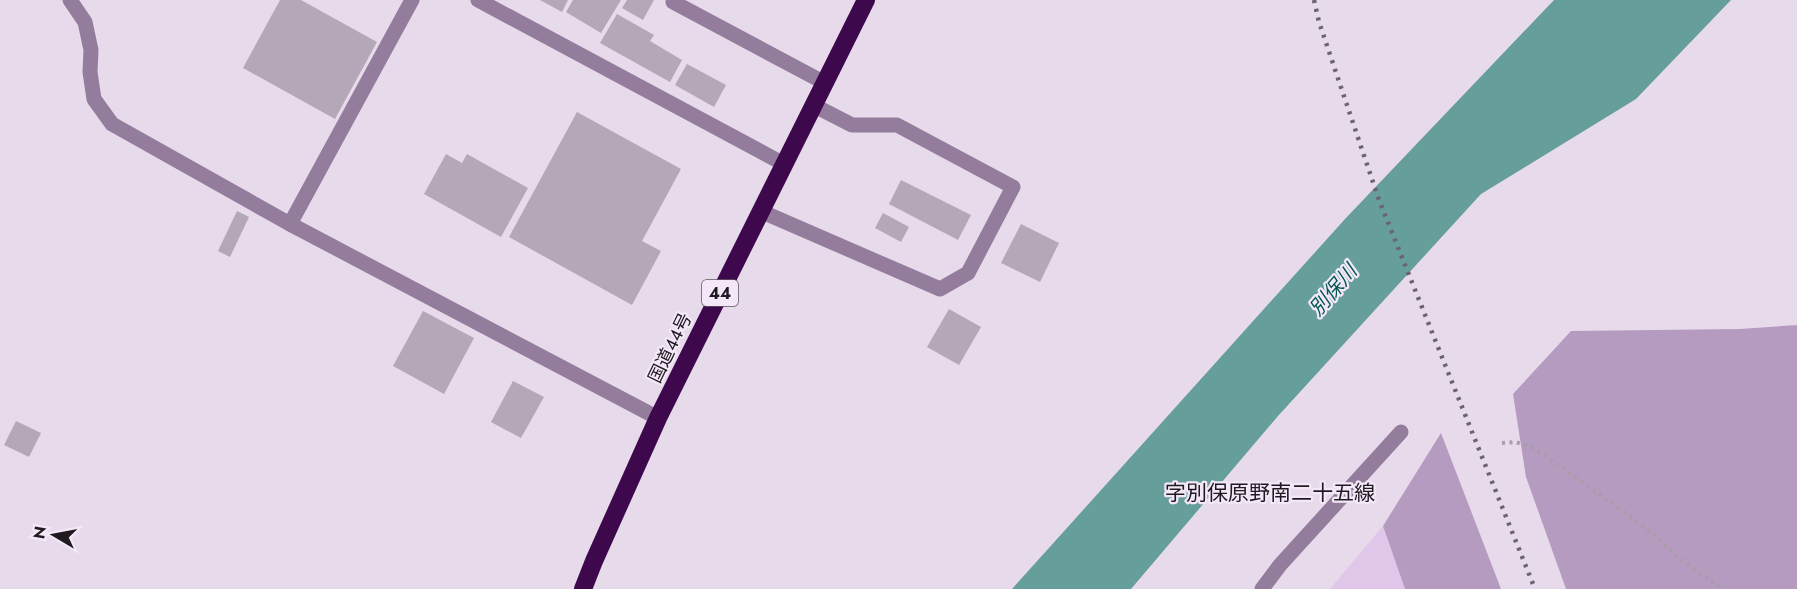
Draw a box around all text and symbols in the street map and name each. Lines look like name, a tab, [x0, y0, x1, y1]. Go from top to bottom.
water label: 別保川	[1303, 257, 1365, 322]
road number: 44	[702, 280, 738, 306]
street label: 国道44号	[642, 309, 698, 387]
district label: 字別保原野南二十五線	[1165, 478, 1375, 508]
north arrow	[24, 505, 84, 565]
text: N	[27, 524, 52, 541]

